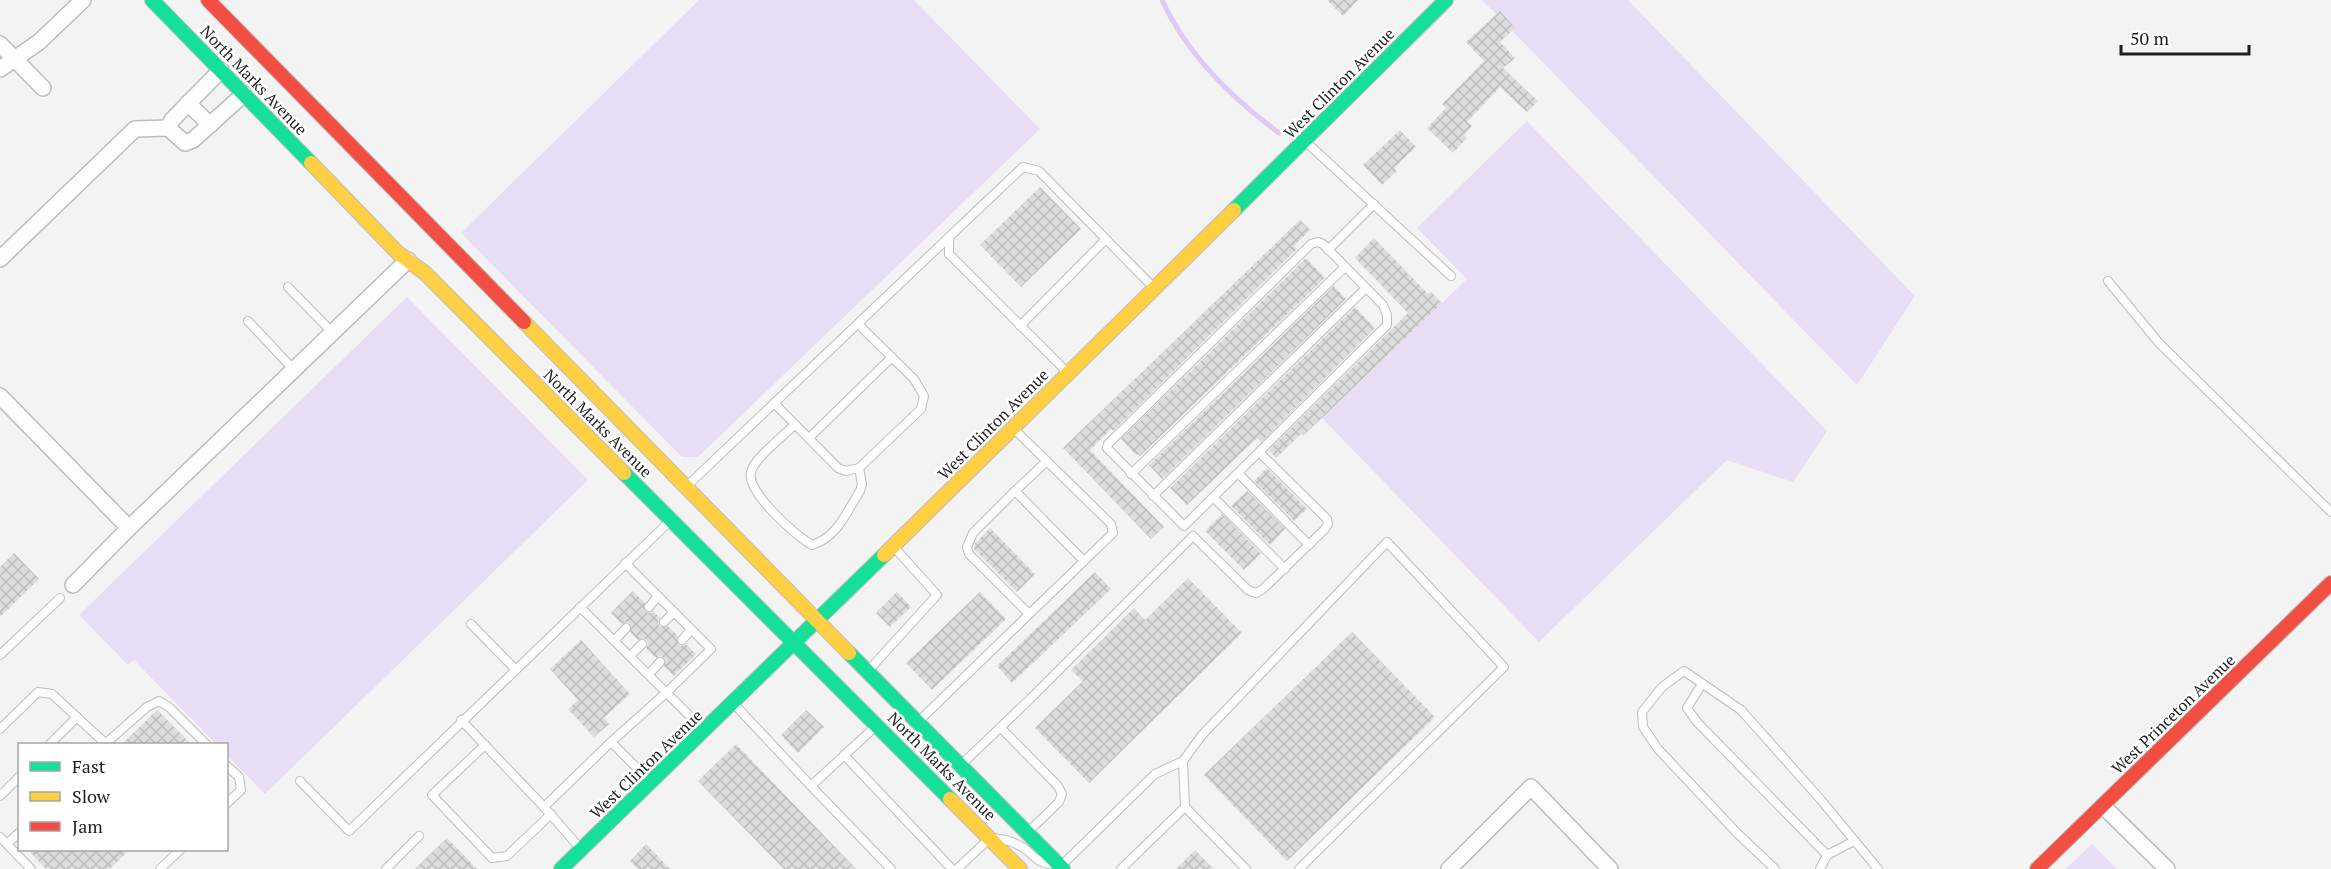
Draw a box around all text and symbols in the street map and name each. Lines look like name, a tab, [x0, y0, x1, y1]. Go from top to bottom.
scale bar	[2121, 18, 2248, 56]
street label: North Marks Avenue	[196, 20, 312, 140]
street label: West Clinton Avenue	[1279, 23, 1399, 143]
text: 50 m	[2130, 26, 2170, 50]
street label: North Marks Avenue	[539, 364, 657, 482]
street label: West Clinton Avenue	[933, 364, 1053, 484]
street label: West Princeton Avenue	[2106, 649, 2240, 779]
street label: West Clinton Avenue	[585, 705, 707, 823]
street label: North Marks Avenue	[883, 707, 1001, 825]
legend	[18, 743, 228, 851]
text: Fast	[72, 754, 106, 778]
text: Slow	[72, 784, 111, 808]
text: Jam	[72, 814, 103, 838]

